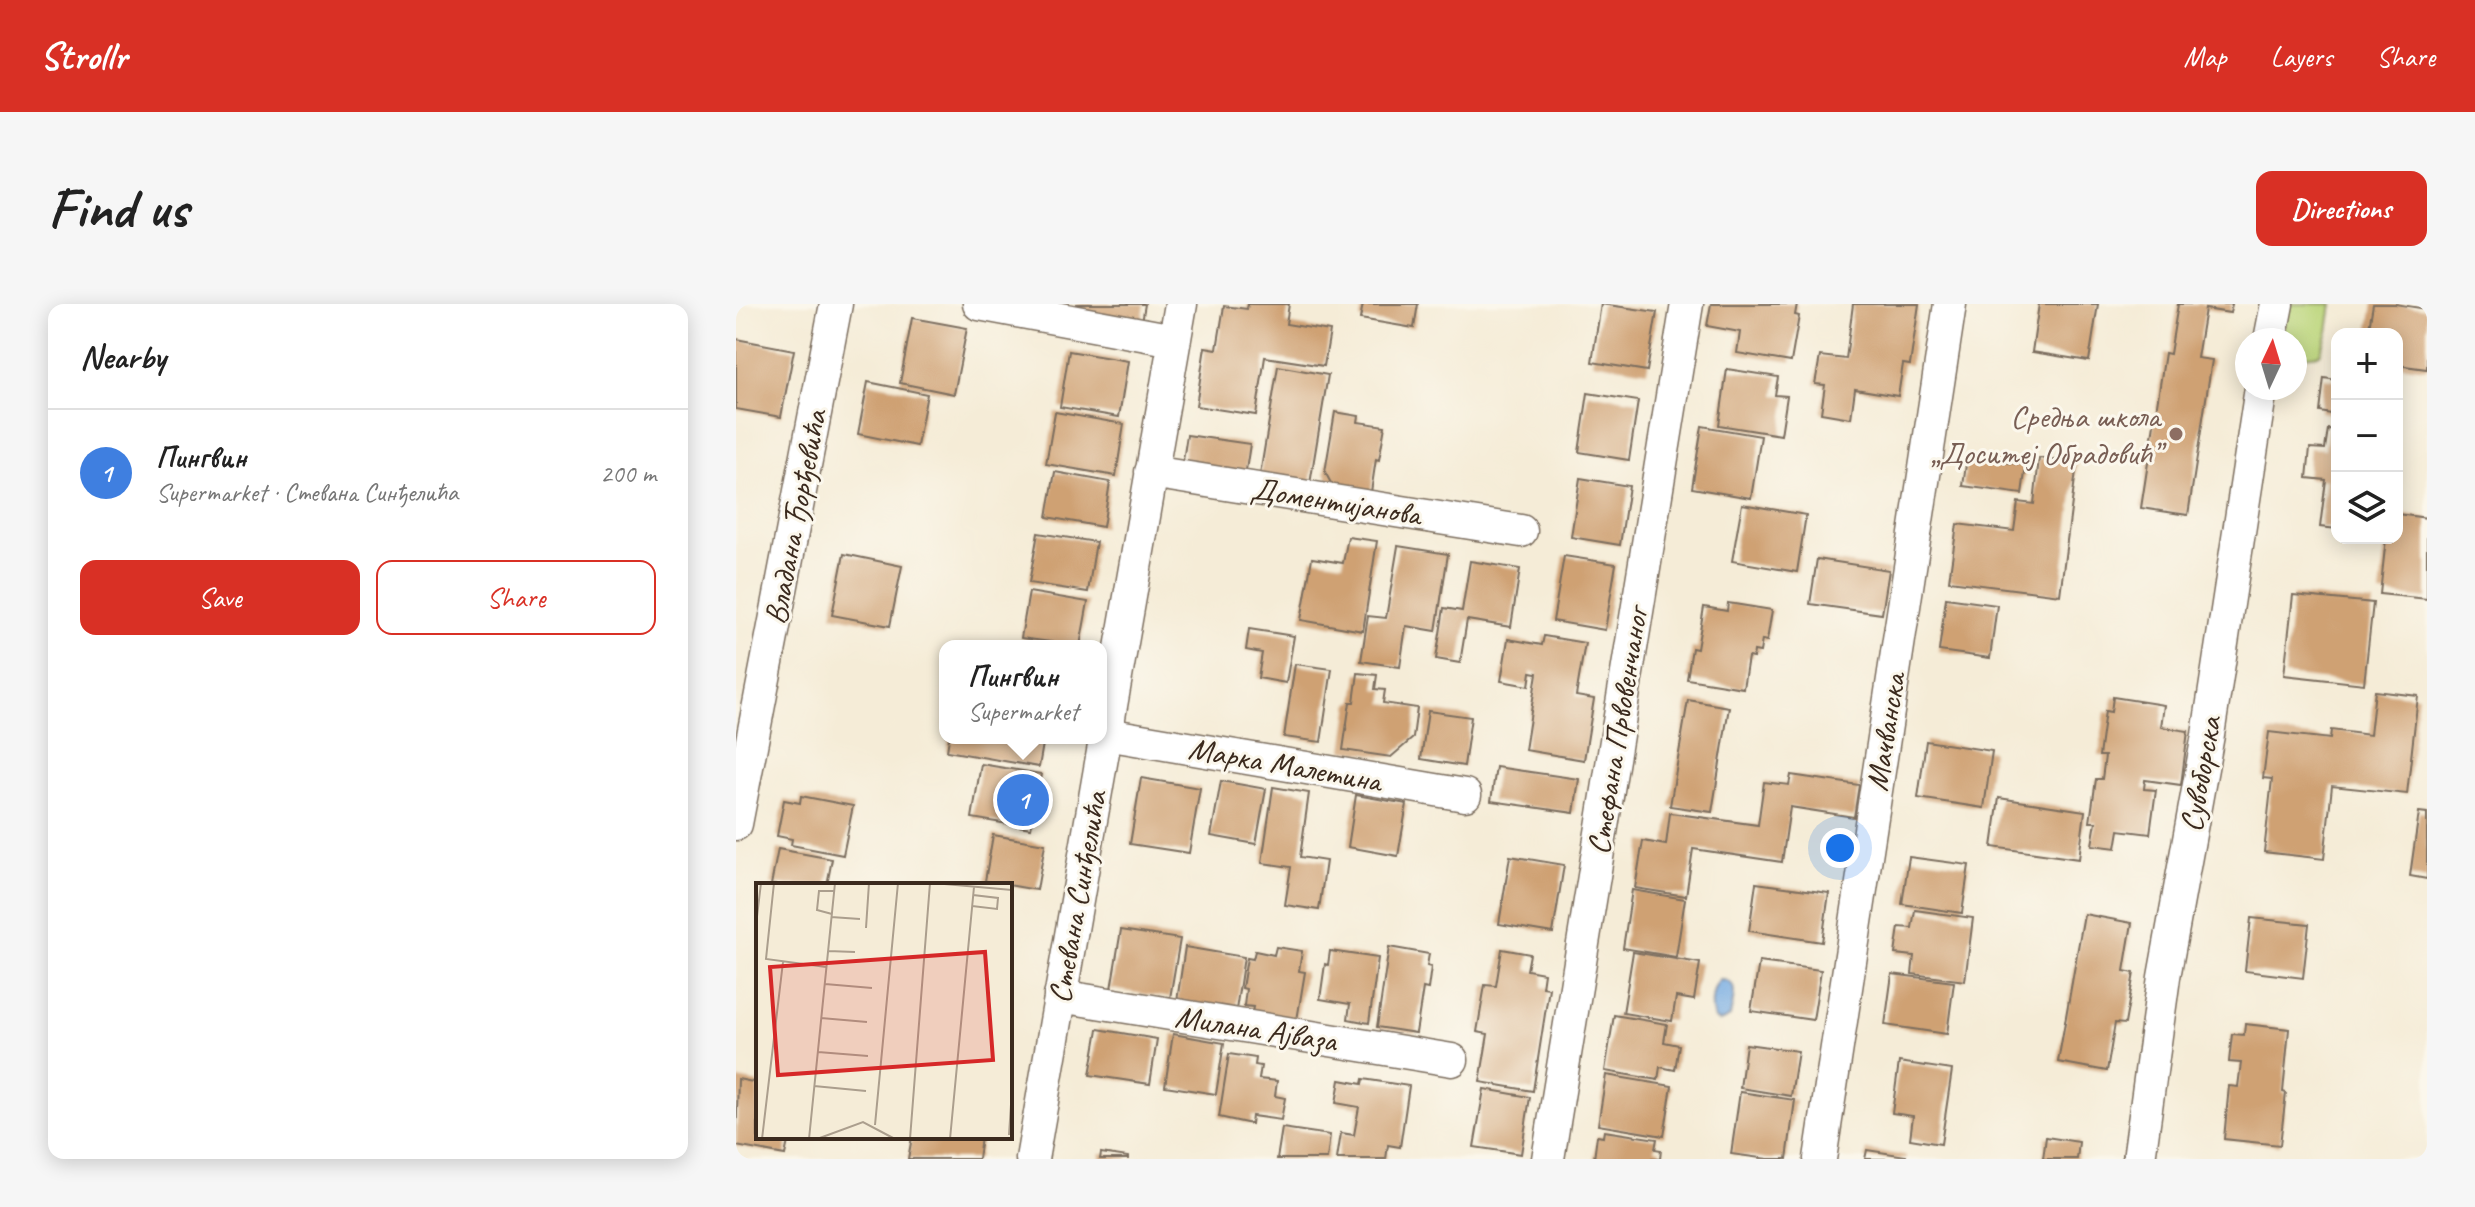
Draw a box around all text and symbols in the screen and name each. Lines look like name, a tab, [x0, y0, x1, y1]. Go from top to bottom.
text: Strollr	[40, 33, 127, 80]
text: Map	[2184, 39, 2227, 74]
text: Layers	[2271, 39, 2332, 74]
text: Share	[2376, 39, 2435, 74]
button: Directions	[2256, 171, 2427, 246]
text: Find us	[48, 173, 188, 244]
north arrow	[2235, 328, 2307, 400]
map controls	[2331, 328, 2403, 544]
button: +	[2331, 328, 2403, 400]
text: Nearby	[80, 335, 166, 378]
place label: Средња школа „Доситеј Обрадовић”	[1931, 396, 2167, 474]
button: −	[2331, 400, 2403, 472]
street label: Владана Ђорђевића	[755, 405, 837, 628]
marker: Средња школа „Доситеј Обрадовић”	[2167, 425, 2185, 443]
text: Пингвин	[156, 438, 247, 476]
text: 1	[100, 457, 112, 490]
text: 200 m	[600, 457, 656, 490]
street label: Доментијанова	[1248, 468, 1426, 536]
button: layers	[2331, 472, 2403, 544]
text: Supermarket · Стевана Синђелића	[156, 476, 458, 509]
button: Save	[80, 560, 360, 635]
button: Share	[376, 560, 656, 635]
street label: Стефана Првовенчаног	[1578, 601, 1658, 857]
popup	[939, 640, 1107, 744]
text: Пингвин	[968, 657, 1058, 695]
street label: Мачванска	[1856, 668, 1915, 794]
text: Supermarket	[968, 695, 1078, 728]
street label: Сувоборска	[2170, 711, 2231, 835]
street label: Марка Малетина	[1185, 727, 1387, 802]
pin: 1	[997, 770, 1049, 830]
street label: Стевана Синђелића	[1039, 786, 1117, 1006]
your location	[1820, 828, 1860, 868]
inset map	[756, 883, 1012, 1139]
street label: Милана Ајваза	[1172, 996, 1342, 1062]

